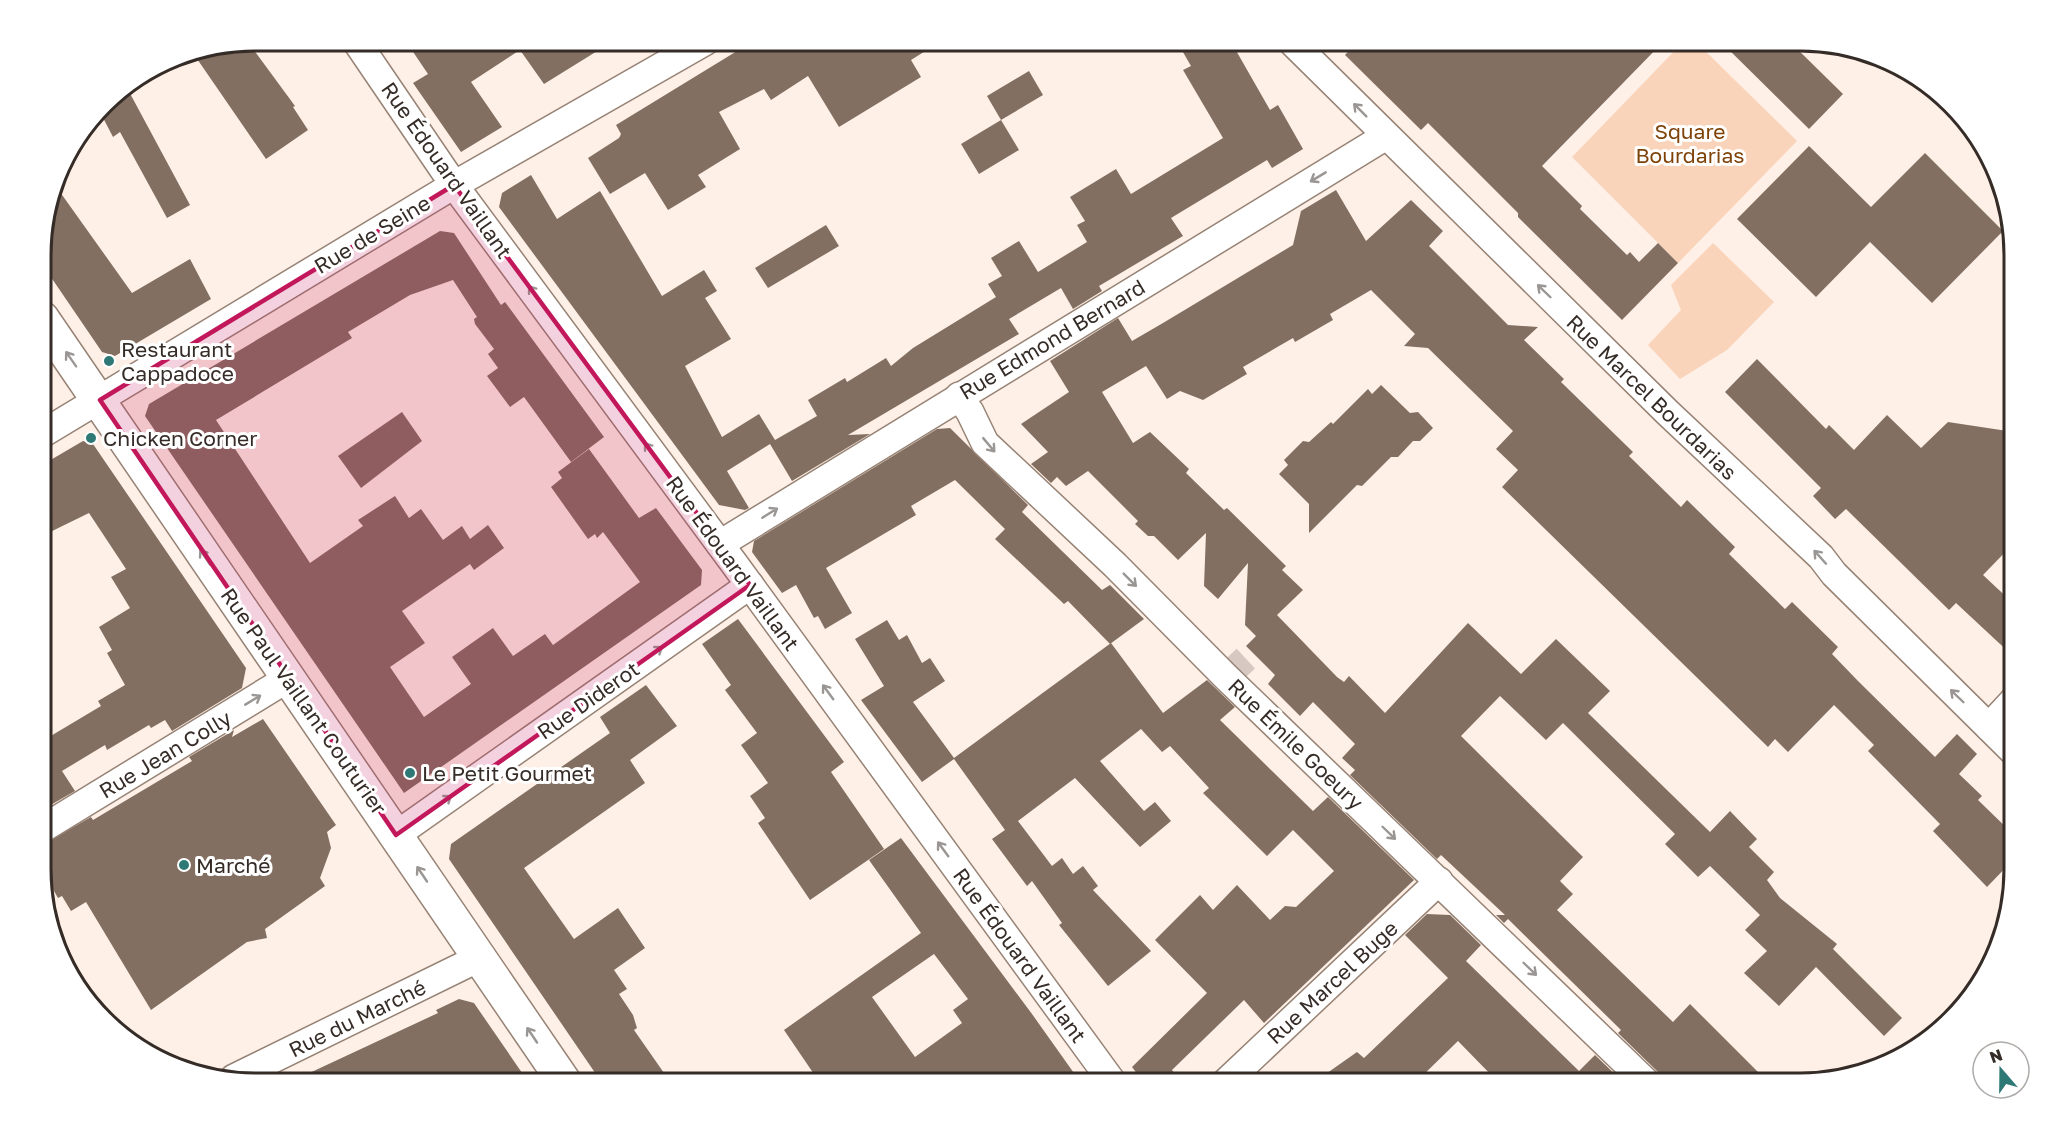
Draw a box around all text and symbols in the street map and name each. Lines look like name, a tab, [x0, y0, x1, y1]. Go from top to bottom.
street label: Rue Édouard Vaillant	[376, 77, 518, 263]
one-way arrow	[1353, 103, 1368, 118]
park label: Square Bourdarias	[1636, 118, 1744, 168]
one-way arrow	[1310, 172, 1327, 184]
street label: Rue de Seine	[309, 189, 435, 279]
street label: Rue Edmond Bernard	[954, 273, 1150, 405]
one-way arrow	[1536, 284, 1551, 299]
one-way arrow	[528, 286, 541, 302]
street label: Rue Marcel Bourdarias	[1562, 309, 1742, 485]
place label: Restaurant Cappadoce	[121, 336, 234, 386]
one-way arrow	[65, 351, 77, 368]
marker: Restaurant Cappadoce	[102, 354, 116, 368]
place label: Chicken Corner	[103, 425, 257, 451]
marker: Chicken Corner	[84, 431, 98, 445]
one-way arrow	[982, 437, 996, 452]
one-way arrow	[644, 442, 657, 458]
street label: Rue Édouard Vaillant	[661, 471, 805, 655]
one-way arrow	[761, 507, 778, 519]
one-way arrow	[199, 549, 211, 566]
one-way arrow	[1813, 550, 1827, 565]
one-way arrow	[1122, 572, 1137, 587]
street label: Rue Paul Vaillant Couturier	[216, 583, 392, 819]
one-way arrow	[646, 646, 662, 658]
street label: Rue Diderot	[532, 655, 644, 745]
street label: Rue Émile Goeury	[1223, 673, 1369, 815]
one-way arrow	[822, 684, 834, 700]
one-way arrow	[1950, 688, 1965, 703]
one-way arrow	[244, 694, 261, 706]
street label: Rue Jean Colly	[94, 704, 236, 804]
place label: Le Petit Gourmet	[422, 760, 592, 786]
marker: Le Petit Gourmet	[403, 766, 417, 780]
one-way arrow	[436, 795, 452, 807]
one-way arrow	[1382, 826, 1397, 841]
one-way arrow	[936, 842, 949, 858]
place label: Marché	[196, 852, 270, 878]
marker: Marché	[177, 858, 191, 872]
street label: Rue Édouard Vaillant	[948, 863, 1092, 1047]
one-way arrow	[416, 866, 428, 883]
street label: Rue Marcel Buge	[1261, 915, 1403, 1049]
one-way arrow	[1522, 961, 1537, 976]
street label: Rue du Marché	[284, 974, 430, 1062]
one-way arrow	[526, 1028, 538, 1044]
north arrow	[1971, 1040, 2031, 1100]
text: N	[1987, 1044, 2005, 1067]

